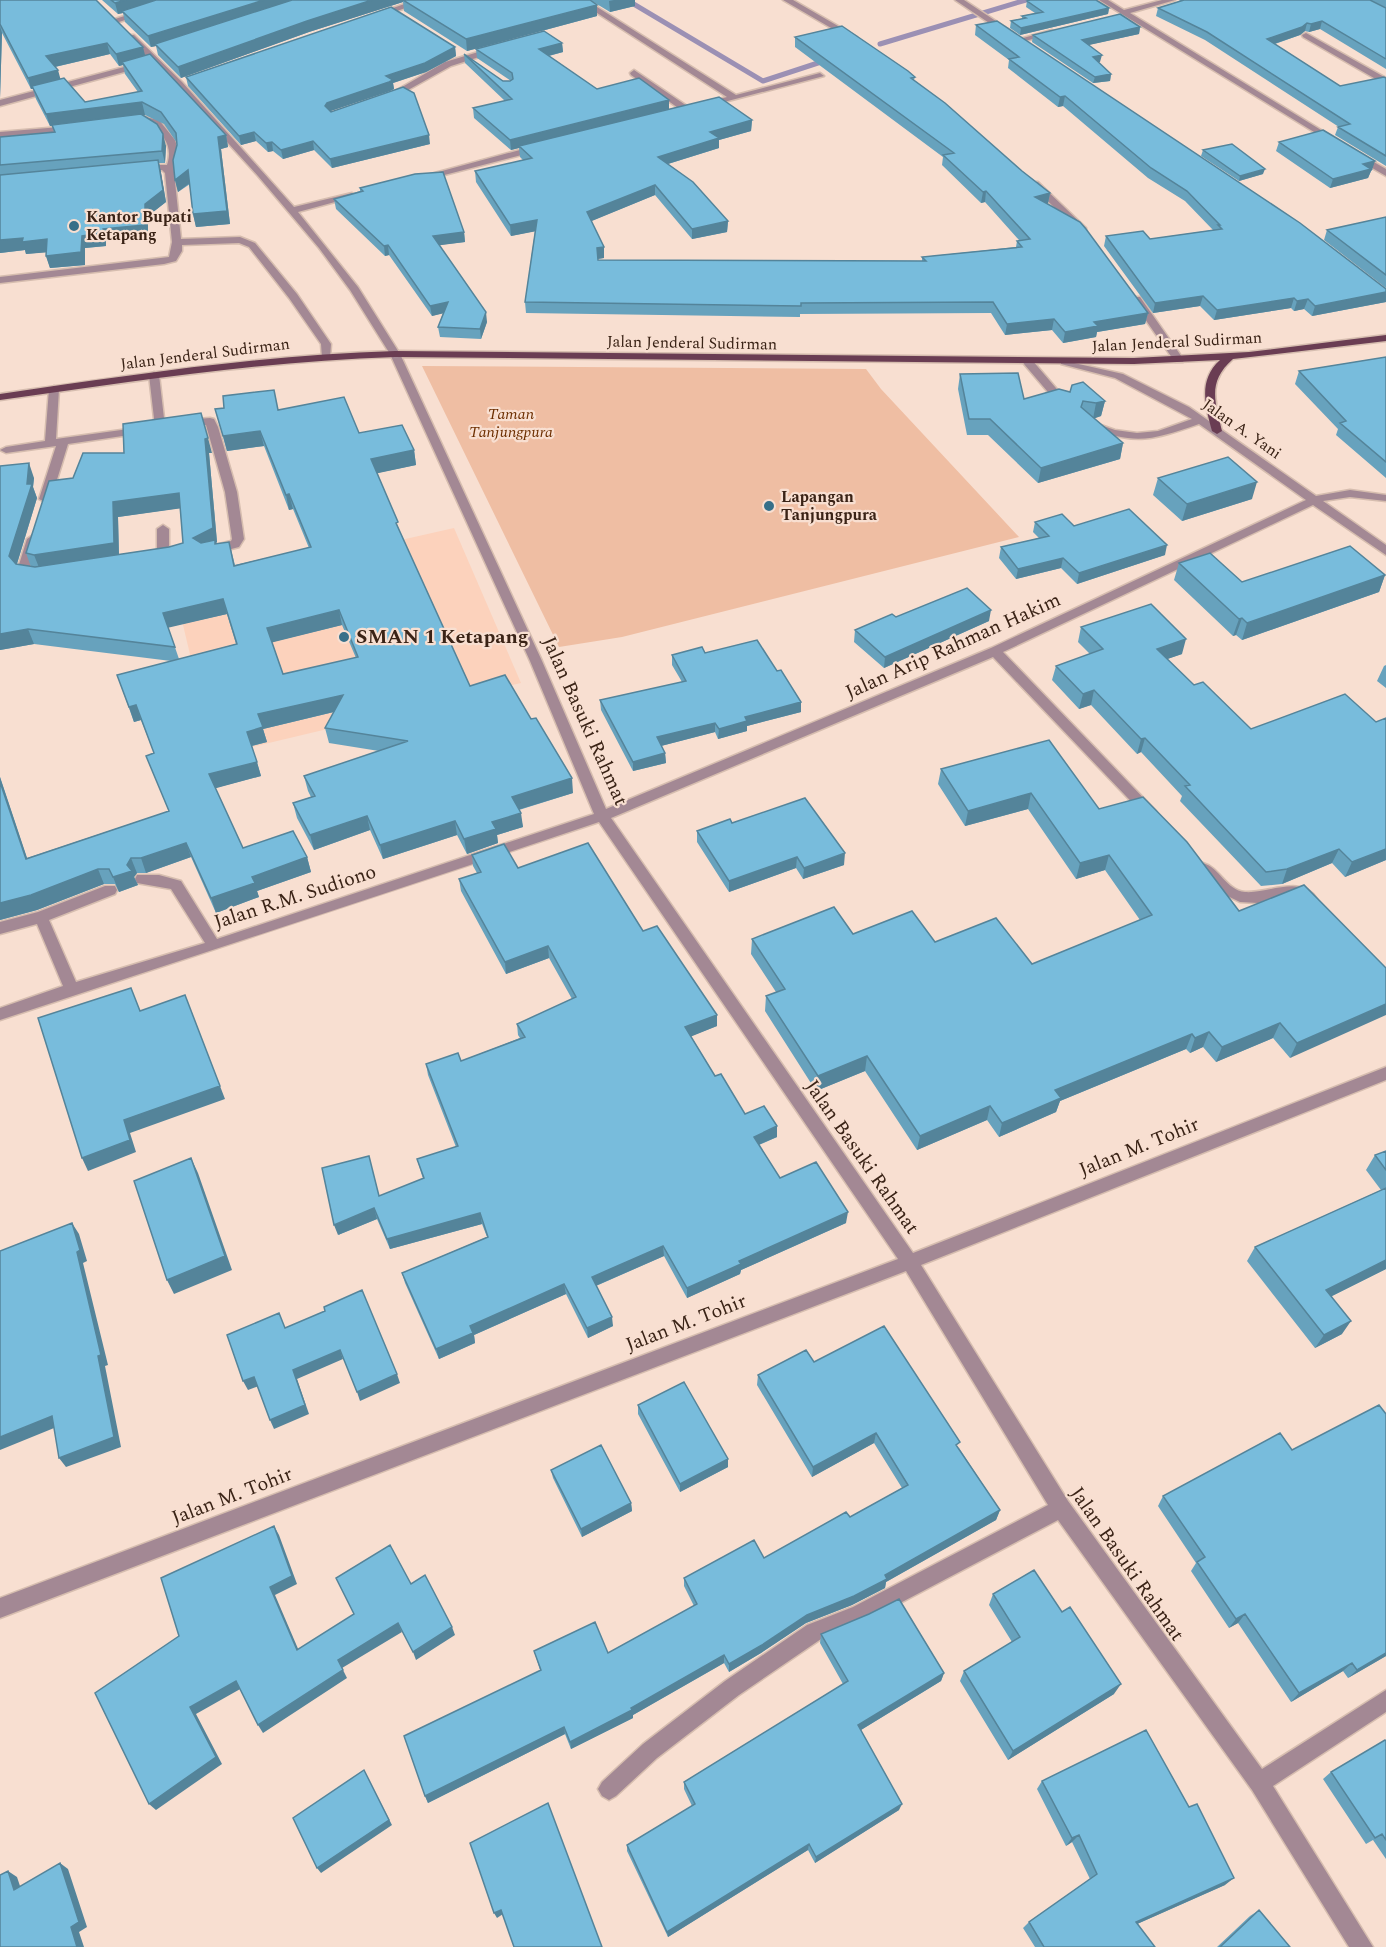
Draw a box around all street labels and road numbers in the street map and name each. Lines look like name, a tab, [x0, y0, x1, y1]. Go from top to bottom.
street label: Jalan Jenderal Sudirman	[1091, 326, 1263, 358]
street label: Jalan Jenderal Sudirman	[607, 330, 777, 356]
street label: Jalan Jenderal Sudirman	[119, 332, 291, 376]
street label: Jalan A. Yani	[1198, 393, 1286, 465]
street label: Jalan Arip Rahman Hakim	[840, 585, 1066, 707]
street label: Jalan Basuki Rahmat	[534, 631, 636, 811]
street label: Jalan R.M. Sudiono	[210, 857, 380, 937]
street label: Jalan Basuki Rahmat	[797, 1074, 927, 1240]
street label: Jalan M. Tohir	[1074, 1109, 1204, 1185]
street label: Jalan M. Tohir	[621, 1286, 751, 1360]
street label: Jalan M. Tohir	[167, 1459, 297, 1533]
street label: Jalan Basuki Rahmat	[1062, 1481, 1192, 1647]

